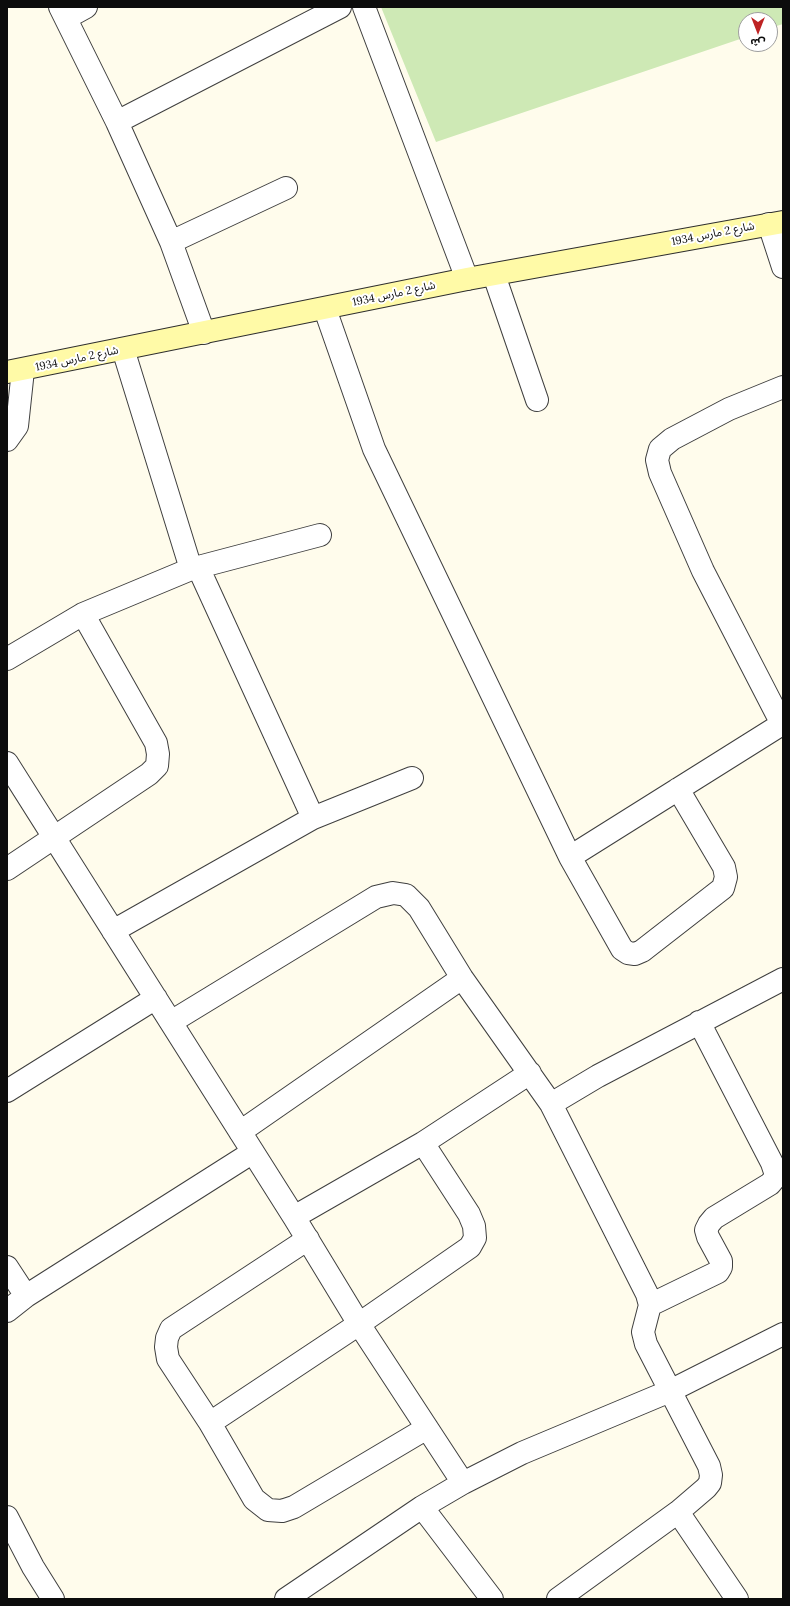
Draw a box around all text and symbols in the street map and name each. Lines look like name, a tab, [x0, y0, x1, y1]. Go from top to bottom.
north arrow	[738, 12, 778, 52]
text: ش	[750, 36, 766, 50]
street label: شارع 2 مارس 1934	[670, 219, 756, 249]
street label: شارع 2 مارس 1934	[351, 279, 437, 309]
street label: شارع 2 مارس 1934	[34, 344, 120, 374]

